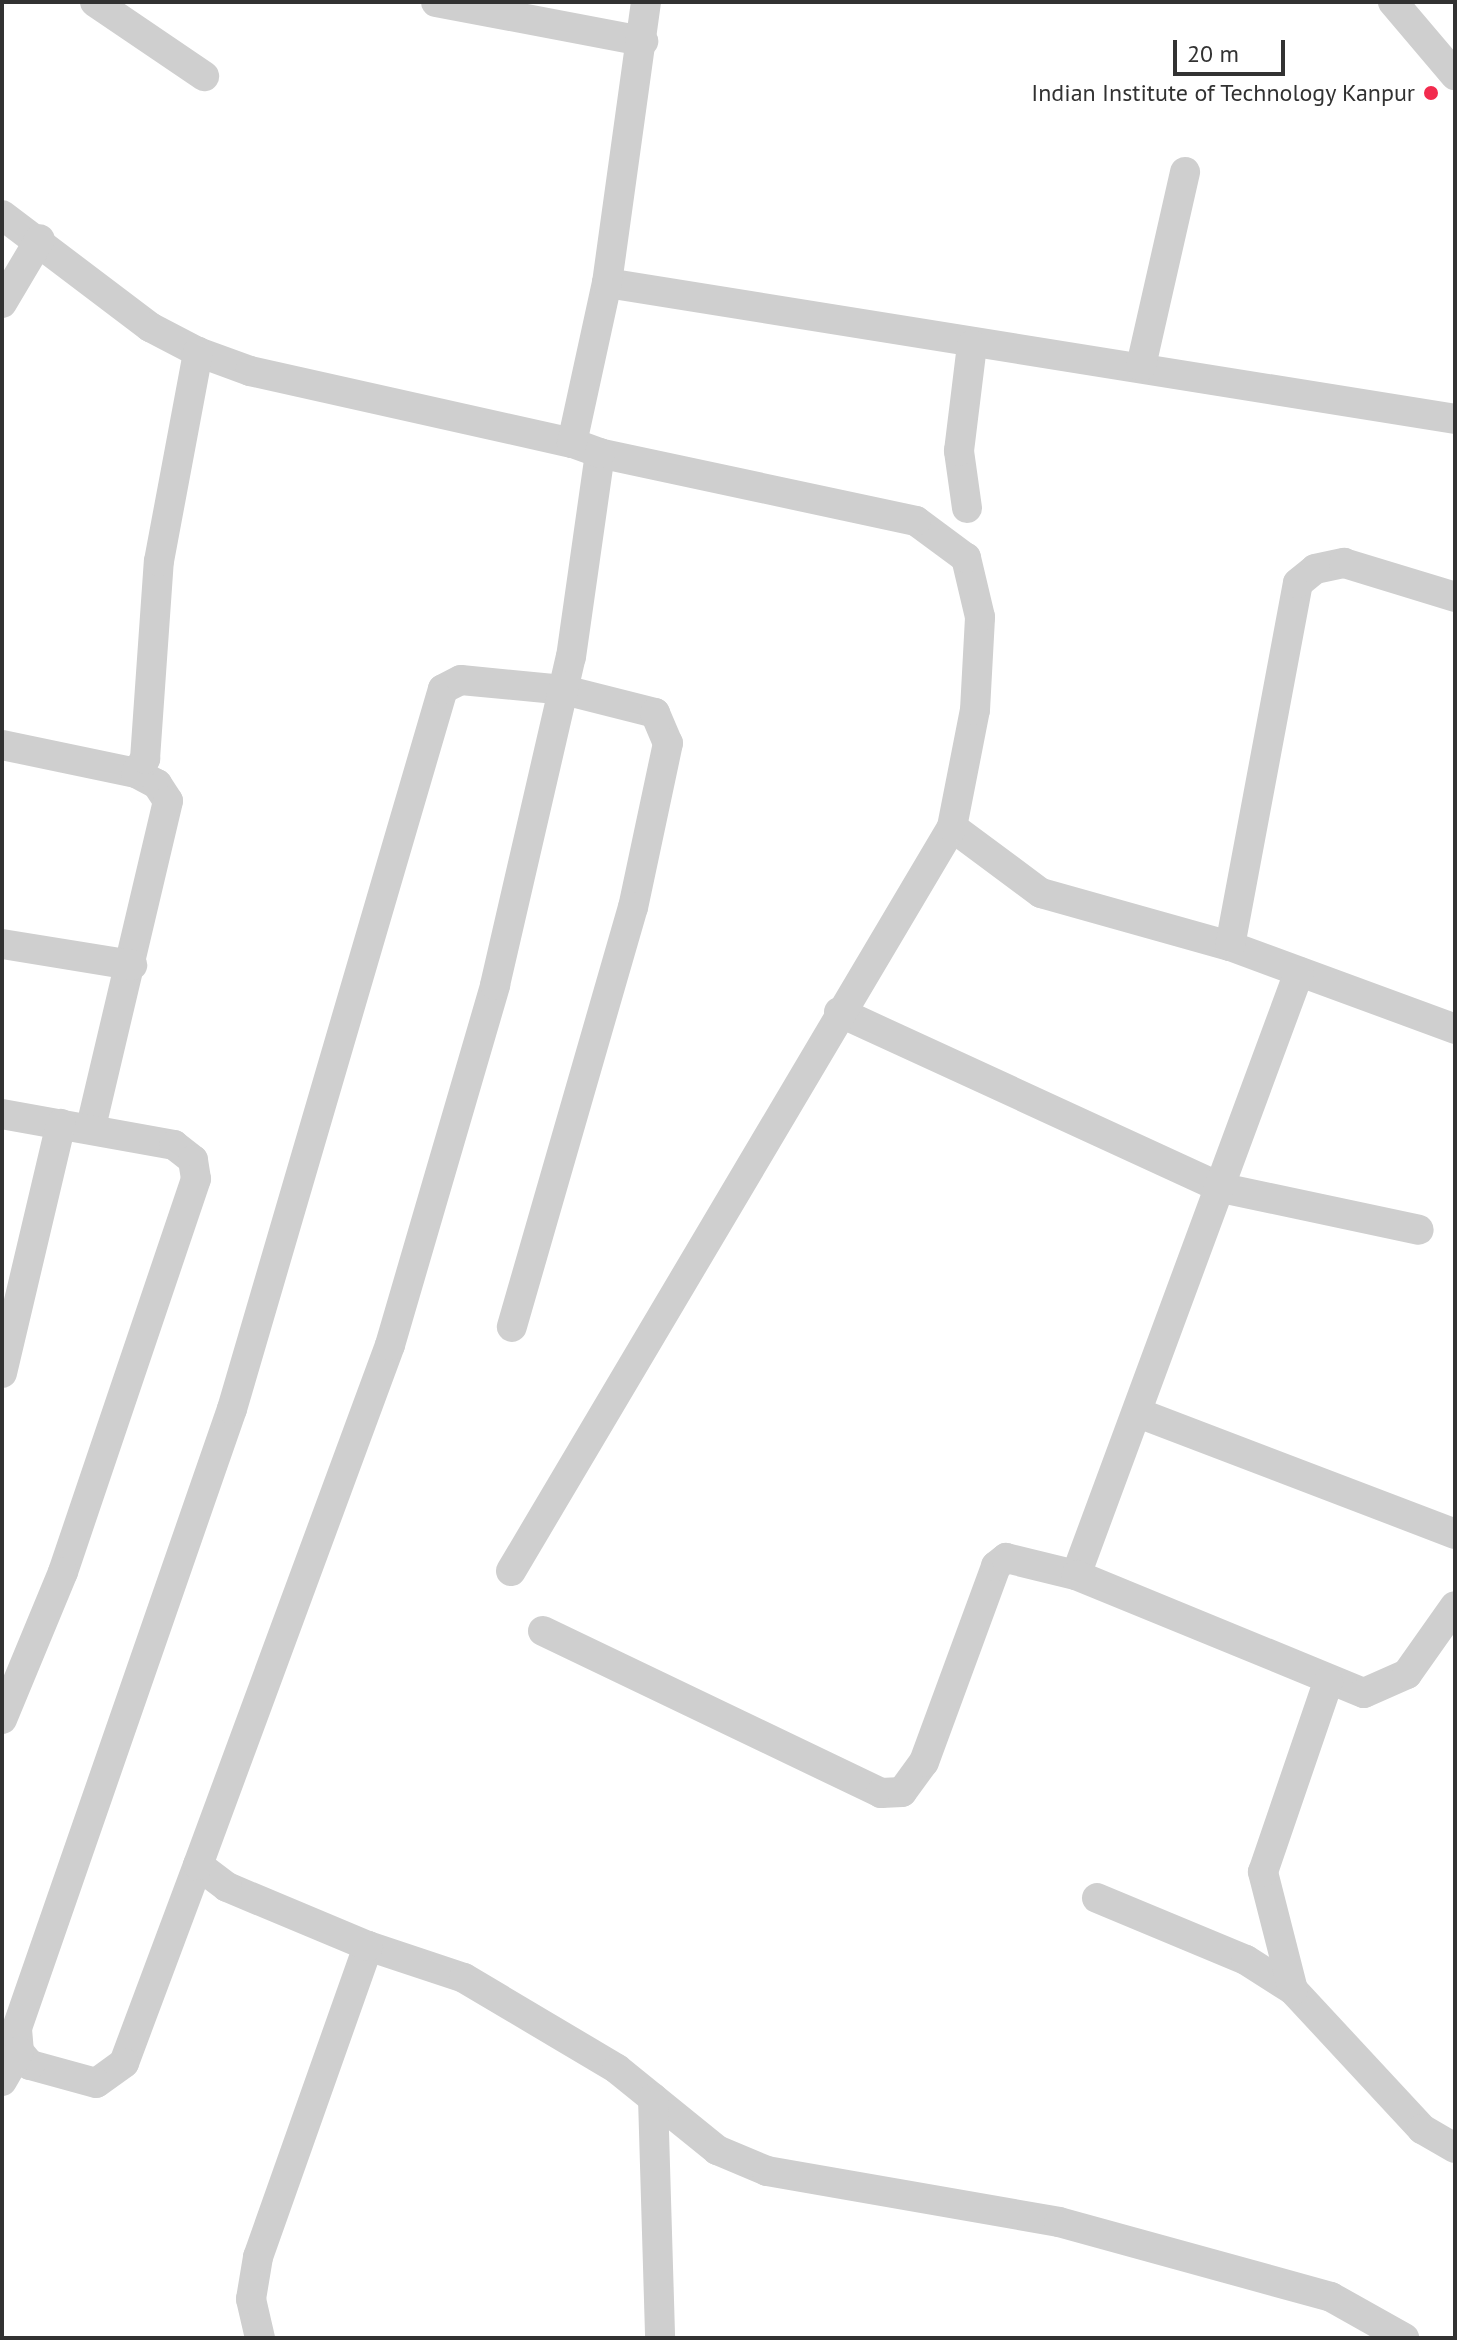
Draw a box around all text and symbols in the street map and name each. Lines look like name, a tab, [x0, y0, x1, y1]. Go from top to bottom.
scale bar	[1177, 24, 1289, 74]
text: 20 m	[1187, 38, 1239, 69]
place label: Indian Institute of Technology Kanpur	[1030, 79, 1415, 107]
marker: Indian Institute of Technology Kanpur	[1422, 84, 1440, 102]

